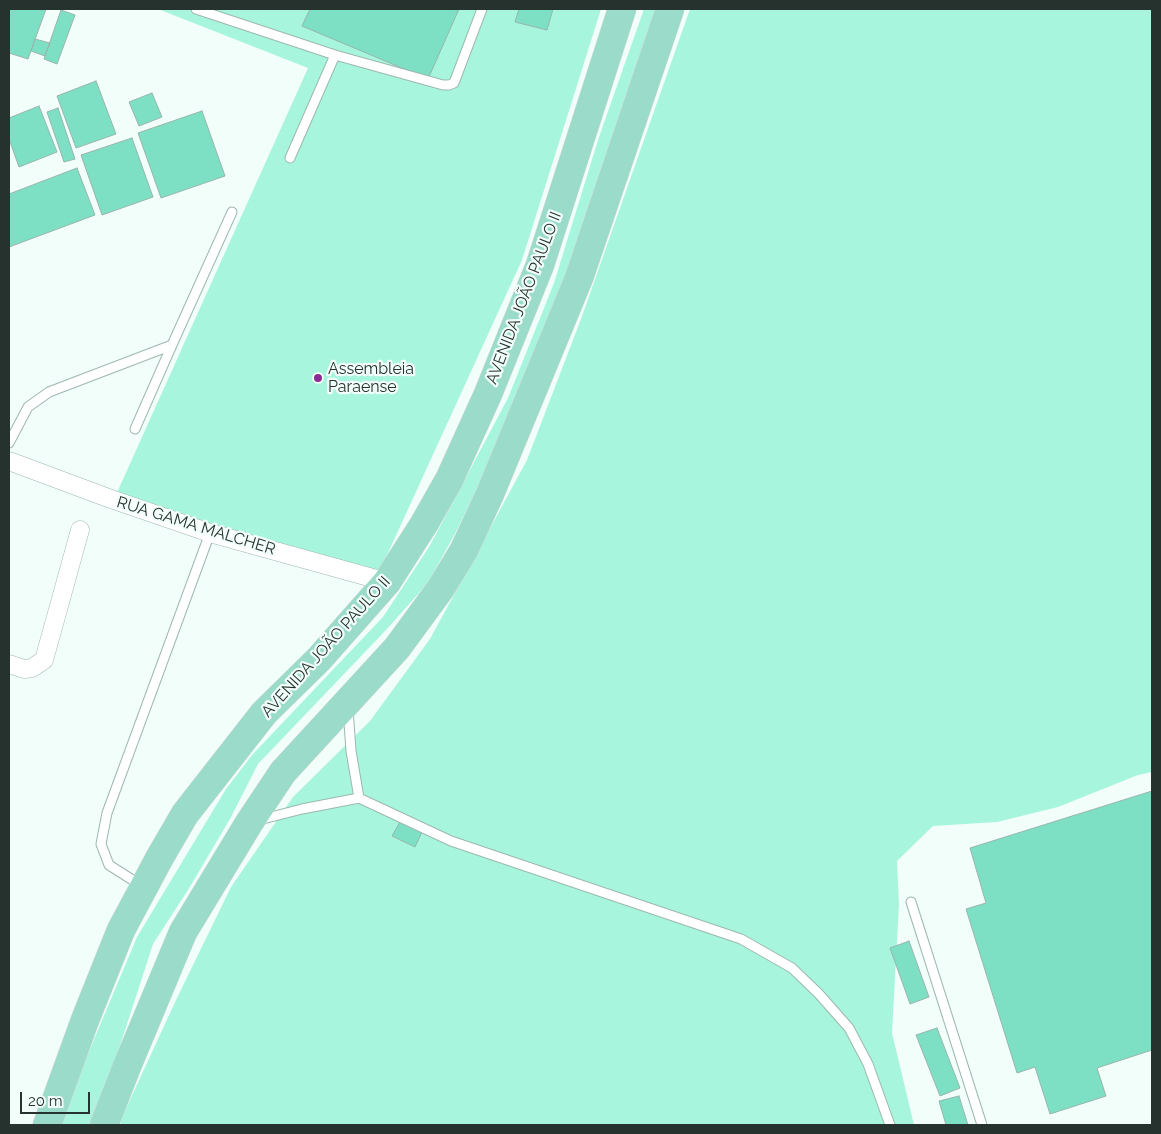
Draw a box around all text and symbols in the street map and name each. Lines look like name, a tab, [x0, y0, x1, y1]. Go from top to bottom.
street label: AVENIDA JOÃO PAULO II	[482, 209, 566, 387]
place label: Assembleia Paraense	[328, 359, 414, 397]
marker: Assembleia Paraense	[312, 372, 324, 384]
street label: RUA GAMA MALCHER	[114, 493, 278, 559]
street label: AVENIDA JOÃO PAULO II	[258, 573, 394, 721]
scale bar	[22, 1082, 92, 1114]
text: 20 m	[28, 1092, 63, 1110]

